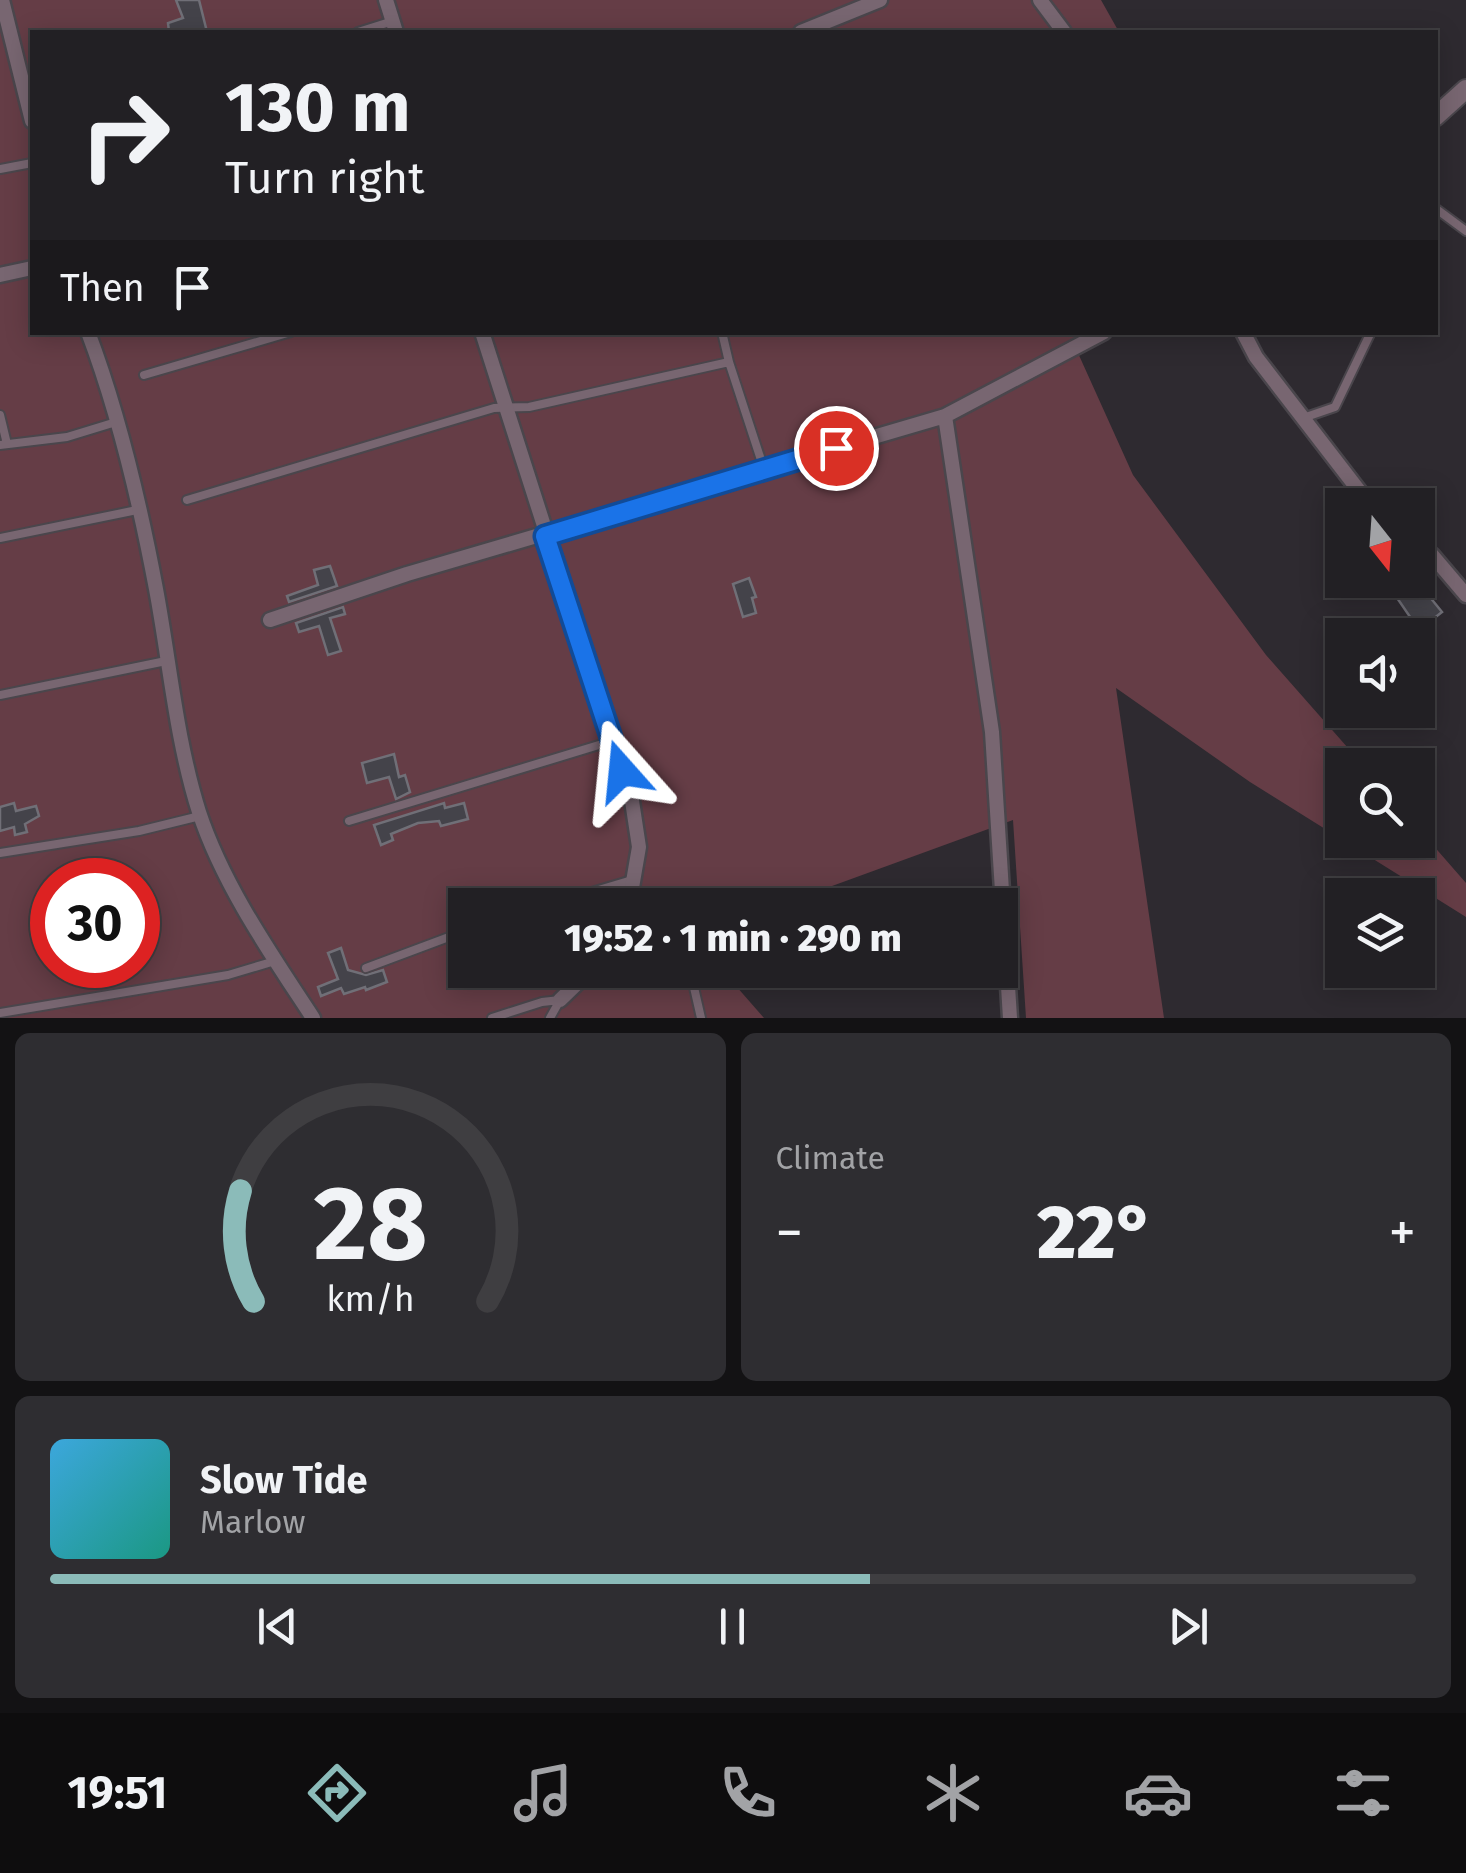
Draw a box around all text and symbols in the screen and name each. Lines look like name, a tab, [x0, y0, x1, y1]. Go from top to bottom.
text: 130 m	[225, 66, 411, 150]
icon: right	[60, 70, 190, 200]
text: Turn right	[225, 151, 424, 205]
icon: arrive	[165, 260, 220, 315]
text: Then	[60, 265, 145, 311]
pin	[794, 406, 879, 491]
icon: arrive	[809, 421, 864, 476]
north arrow	[1325, 488, 1435, 598]
map controls	[1325, 488, 1435, 988]
button: sound	[1325, 618, 1435, 728]
position arrow	[570, 719, 674, 823]
button: search	[1325, 748, 1435, 858]
speed limit sign: 30	[30, 858, 160, 988]
button: layers	[1325, 878, 1435, 988]
text: 19:52 · 1 min · 290 m	[564, 915, 902, 961]
text: Climate	[776, 1139, 885, 1177]
text: 28	[313, 1162, 427, 1287]
text: 22°	[1037, 1188, 1155, 1278]
text: −	[776, 1200, 803, 1266]
text: +	[1389, 1200, 1416, 1266]
text: km/h	[326, 1278, 414, 1320]
text: Slow Tide	[200, 1457, 368, 1503]
text: Marlow	[200, 1503, 306, 1541]
icon: previous	[250, 1599, 305, 1654]
icon: pause	[705, 1599, 760, 1654]
icon: next	[1161, 1599, 1216, 1654]
icon: directions	[302, 1758, 372, 1828]
icon: music	[508, 1758, 578, 1828]
icon: phone	[713, 1758, 783, 1828]
icon: climate	[918, 1758, 988, 1828]
icon: car	[1123, 1758, 1193, 1828]
icon: filters	[1328, 1758, 1398, 1828]
text: 19:51	[68, 1766, 167, 1820]

